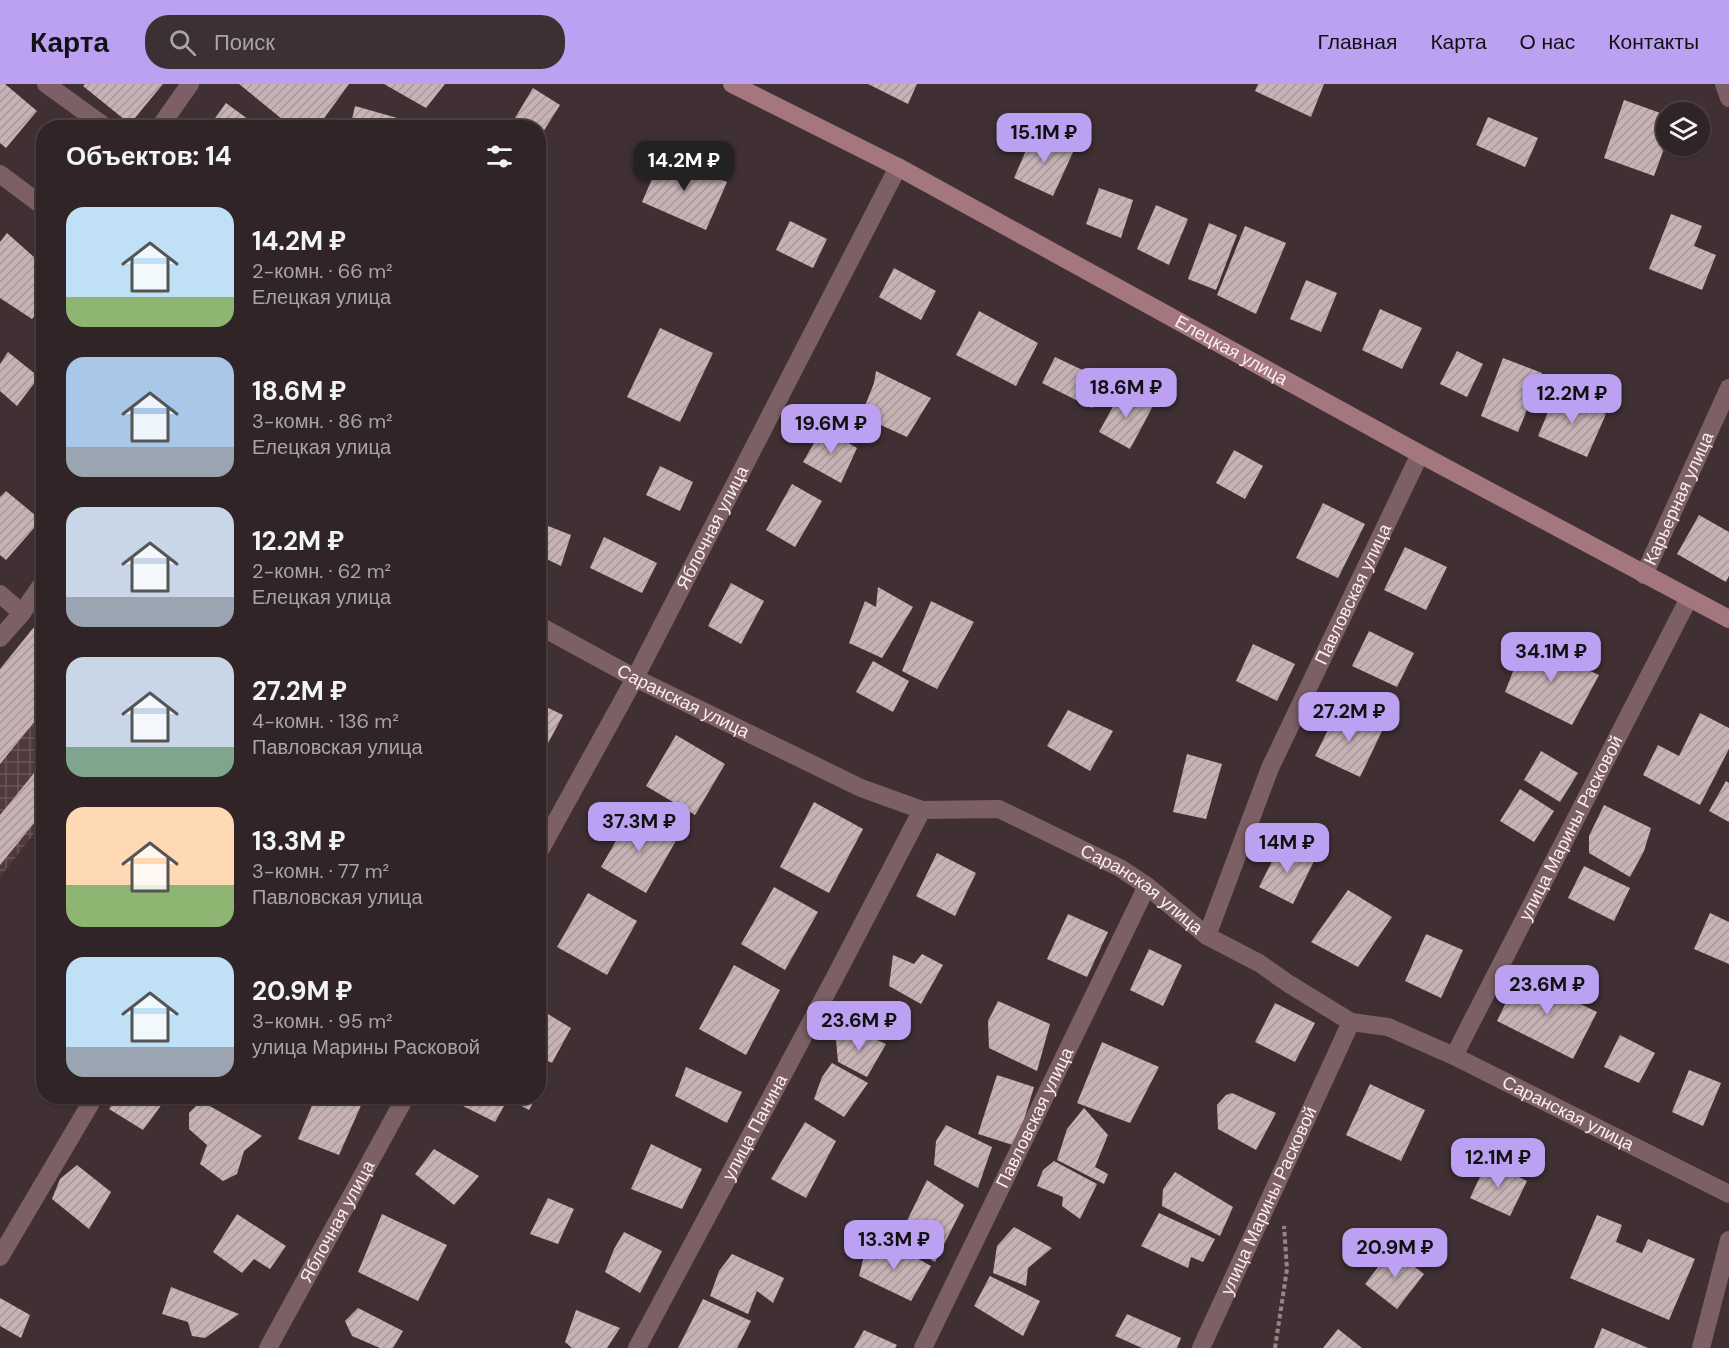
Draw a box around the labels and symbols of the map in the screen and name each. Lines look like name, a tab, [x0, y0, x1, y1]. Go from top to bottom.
pin: 15.1M ₽	[989, 113, 1099, 164]
pin: 14.2M ₽	[629, 141, 739, 192]
street label: Елецкая улица	[1171, 310, 1293, 391]
pin: 18.6M ₽	[1071, 368, 1181, 419]
pin: 12.2M ₽	[1517, 374, 1627, 425]
pin: 19.6M ₽	[776, 404, 886, 455]
street label: Карьерная улица	[1638, 427, 1720, 569]
street label: Яблочная улица	[671, 461, 755, 594]
street label: Павловская улица	[1309, 519, 1397, 669]
pin: 34.1M ₽	[1496, 632, 1606, 683]
street label: Саранская улица	[613, 658, 754, 744]
pin: 27.2M ₽	[1294, 692, 1404, 743]
street label: улица Марины Расковой	[1513, 731, 1628, 925]
pin: 37.3M ₽	[584, 802, 694, 853]
pin: 14M ₽	[1245, 823, 1329, 874]
street label: Саранская улица	[1076, 839, 1209, 940]
pin: 23.6M ₽	[1492, 965, 1602, 1016]
pin: 23.6M ₽	[804, 1001, 914, 1052]
street label: Павловская улица	[990, 1042, 1079, 1192]
street label: улица Панина	[717, 1069, 793, 1185]
street label: Саранская улица	[1498, 1070, 1639, 1157]
street label: улица Марины Расковой	[1215, 1103, 1323, 1299]
pin: 12.1M ₽	[1443, 1138, 1553, 1189]
street label: Яблочная улица	[294, 1155, 381, 1287]
pin: 13.3M ₽	[839, 1220, 949, 1271]
pin: 20.9M ₽	[1340, 1228, 1450, 1279]

